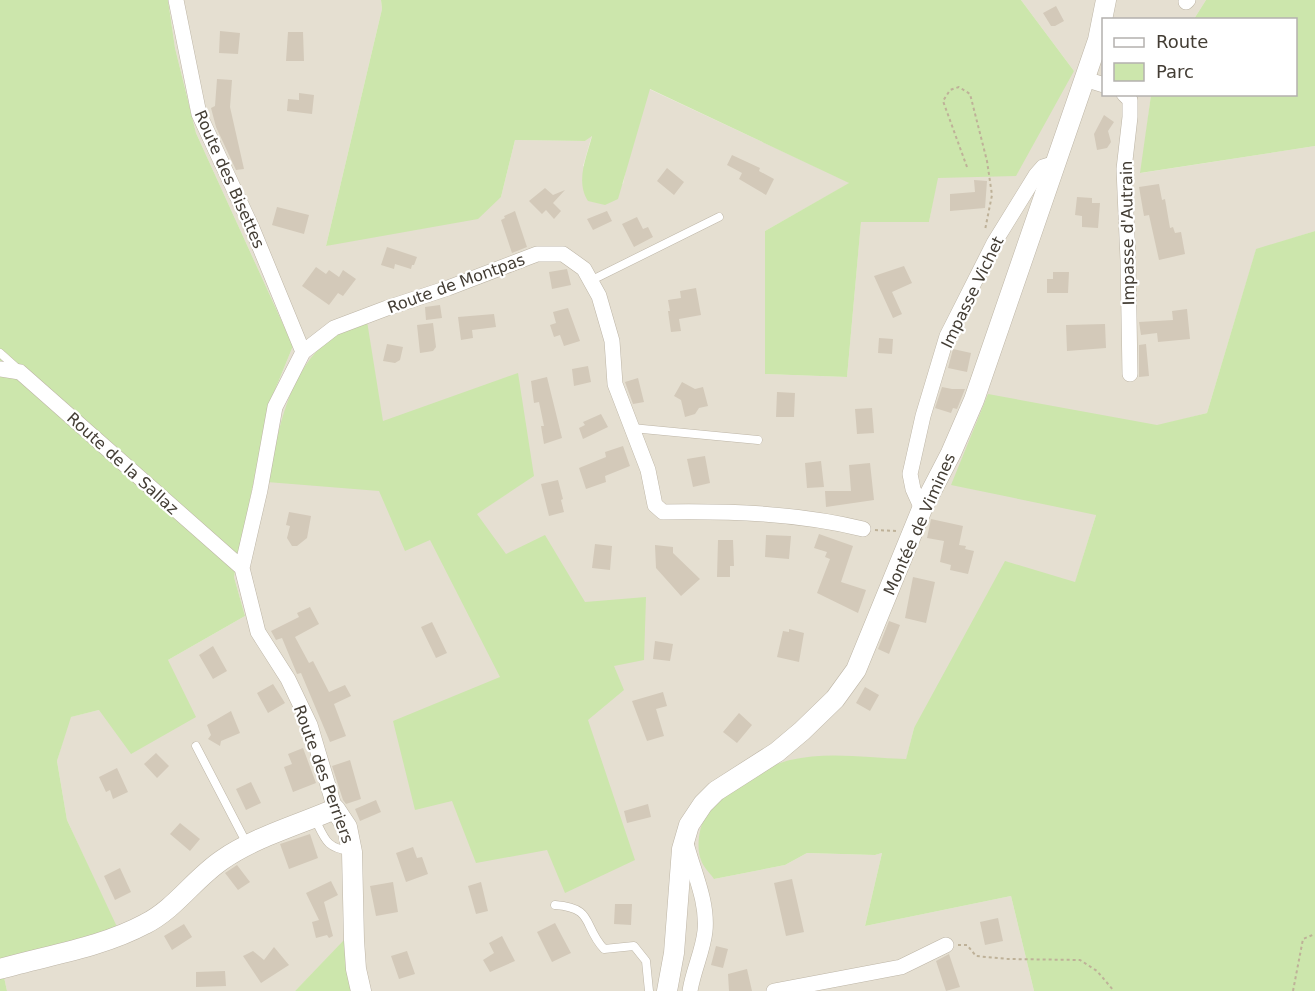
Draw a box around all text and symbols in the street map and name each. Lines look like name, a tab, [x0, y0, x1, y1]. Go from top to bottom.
legend	[1102, 18, 1297, 96]
text: Route	[1156, 31, 1208, 52]
text: Parc	[1156, 61, 1194, 82]
street label: Route des Bisettes	[191, 107, 269, 251]
street label: Impasse d'Autrain	[1117, 160, 1138, 306]
street label: Impasse Vichet	[937, 233, 1008, 351]
street label: Route de Montpas	[385, 250, 528, 317]
street label: Route de la Sallaz	[63, 408, 182, 518]
street label: Montée de Vimines	[880, 450, 959, 598]
street label: Route des Perriers	[290, 702, 357, 846]

